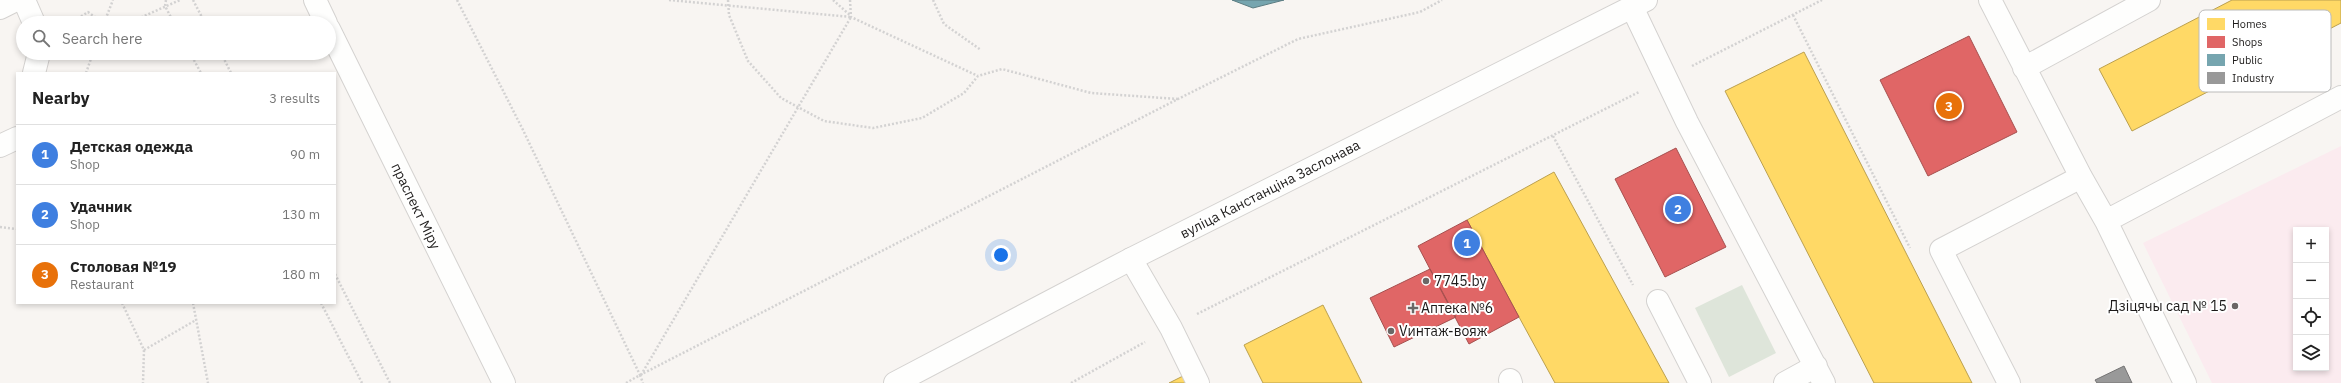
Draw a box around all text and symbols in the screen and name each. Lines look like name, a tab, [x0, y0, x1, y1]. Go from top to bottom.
legend	[2199, 10, 2331, 92]
search box	[16, 16, 336, 60]
text: Homes	[2232, 17, 2267, 31]
icon: search	[30, 27, 52, 49]
text: Search here	[62, 29, 142, 48]
text: Shops	[2232, 35, 2263, 49]
text: Public	[2232, 53, 2263, 67]
text: Industry	[2232, 71, 2275, 85]
text: Nearby	[32, 87, 90, 109]
text: 3 results	[269, 90, 320, 107]
pin: 3	[1936, 91, 1962, 121]
street label: вуліца Канстанціна Заслонава	[1177, 135, 1363, 242]
text: Детская одежда	[70, 137, 193, 156]
text: 1	[41, 146, 49, 163]
text: 90 m	[290, 146, 320, 163]
text: Shop	[70, 156, 100, 173]
street label: праспект Міру	[387, 160, 445, 252]
pin: 2	[1665, 194, 1691, 224]
text: Удачник	[70, 197, 132, 216]
text: 2	[41, 206, 49, 223]
text: 130 m	[282, 206, 320, 223]
text: Shop	[70, 216, 100, 233]
map controls	[2293, 227, 2329, 371]
button: +	[2293, 227, 2329, 263]
pin: 1	[1454, 228, 1480, 258]
your location	[991, 245, 1011, 265]
text: Столовая №19	[70, 257, 176, 276]
button: −	[2293, 263, 2329, 299]
text: 3	[41, 266, 49, 283]
text: 180 m	[282, 266, 320, 283]
place label: 7745.by	[1434, 272, 1486, 290]
text: Restaurant	[70, 276, 134, 293]
marker: 7745.by	[1421, 276, 1431, 286]
place label: Дзіцячы сад № 15	[2108, 297, 2227, 315]
place label: Аптека №6	[1421, 299, 1493, 317]
button: locate	[2293, 299, 2329, 335]
marker: Дзіцячы сад № 15	[2230, 301, 2240, 311]
marker: Аптека №6	[1408, 303, 1418, 313]
place label: Vинтаж-вояж	[1399, 322, 1488, 340]
marker: Vинтаж-вояж	[1386, 326, 1396, 336]
button: layers	[2293, 335, 2329, 371]

